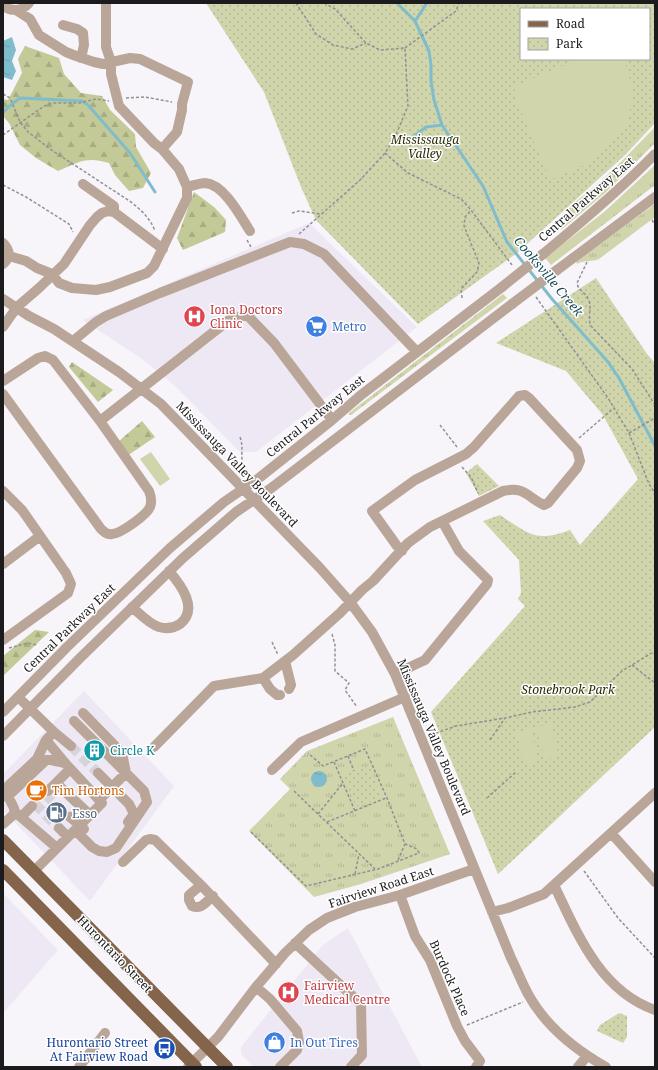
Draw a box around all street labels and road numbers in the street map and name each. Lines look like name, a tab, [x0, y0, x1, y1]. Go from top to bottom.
street label: Central Parkway East	[534, 153, 638, 245]
street label: Central Parkway East	[262, 371, 368, 461]
street label: Mississauga Valley Boulevard	[172, 398, 302, 531]
street label: Central Parkway East	[19, 579, 119, 677]
street label: Mississauga Valley Boulevard	[393, 656, 475, 818]
street label: Fairview Road East	[326, 862, 436, 912]
street label: Hurontario Street	[74, 912, 156, 996]
street label: Burdock Place	[426, 937, 474, 1019]

